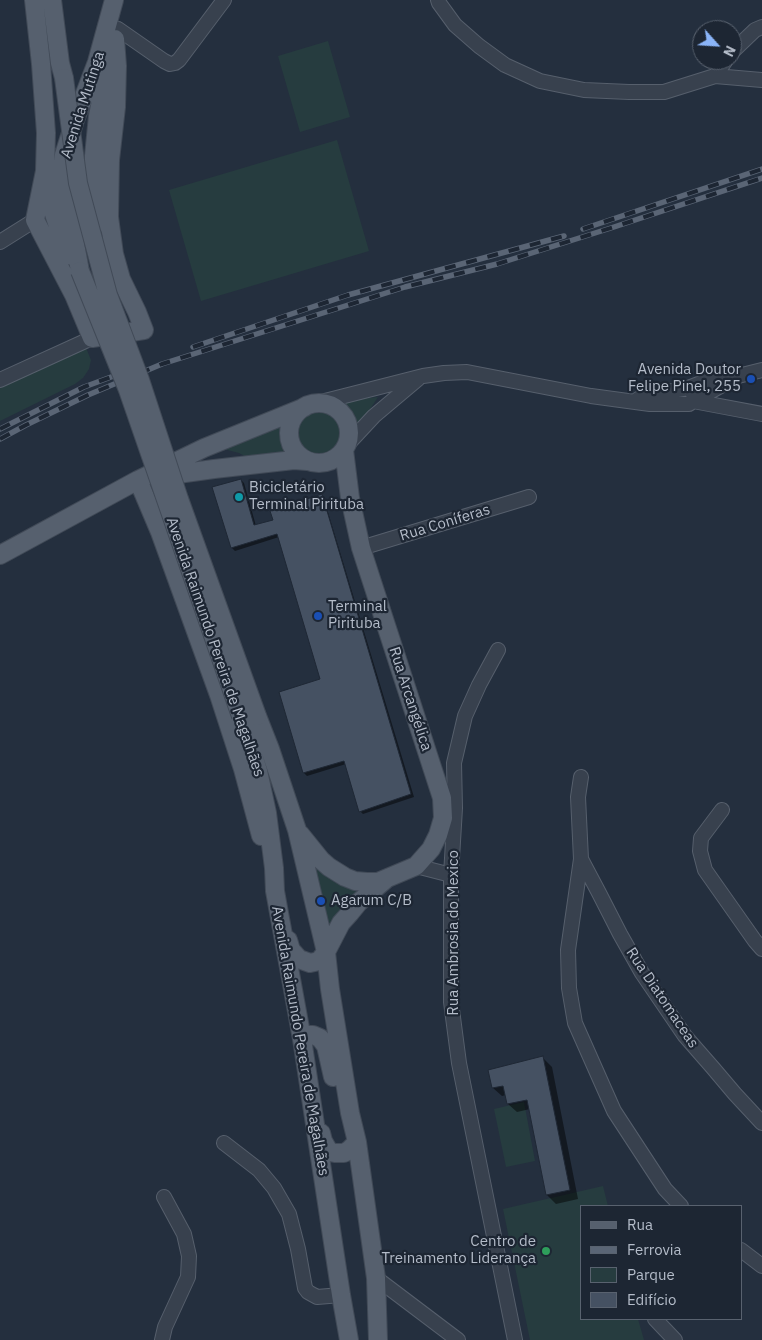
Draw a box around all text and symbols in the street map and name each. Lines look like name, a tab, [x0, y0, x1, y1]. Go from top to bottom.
north arrow	[692, 20, 742, 70]
text: N	[719, 43, 740, 60]
street label: Avenida Mutinga	[57, 49, 109, 161]
place label: Avenida Doutor Felipe Pinel, 255	[628, 361, 741, 396]
marker: Avenida Doutor Felipe Pinel, 255	[745, 373, 757, 385]
place label: Bicicletário Terminal Pirituba	[249, 479, 364, 514]
marker: Bicicletário Terminal Pirituba	[233, 491, 245, 503]
street label: Rua Coníferas	[398, 501, 492, 545]
street label: Avenida Raimundo Pereira de Magalhães	[162, 515, 268, 779]
place label: Terminal Pirituba	[328, 598, 387, 633]
marker: Terminal Pirituba	[312, 610, 324, 622]
street label: Rua Arcangélica	[385, 645, 435, 753]
street label: Rua Ambrosia do Mexico	[445, 850, 463, 1016]
place label: Agarum C/B	[331, 892, 412, 910]
marker: Agarum C/B	[315, 895, 327, 907]
street label: Avenida Raimundo Pereira de Magalhães	[267, 905, 333, 1177]
street label: Rua Diatomaceas	[622, 944, 702, 1052]
legend	[580, 1205, 742, 1320]
text: Rua	[627, 1215, 653, 1234]
place label: Centro de Treinamento Liderança	[381, 1233, 536, 1268]
text: Ferrovia	[627, 1240, 682, 1259]
marker: Centro de Treinamento Liderança	[540, 1245, 552, 1257]
text: Parque	[627, 1265, 675, 1284]
text: Edifício	[627, 1290, 676, 1309]

